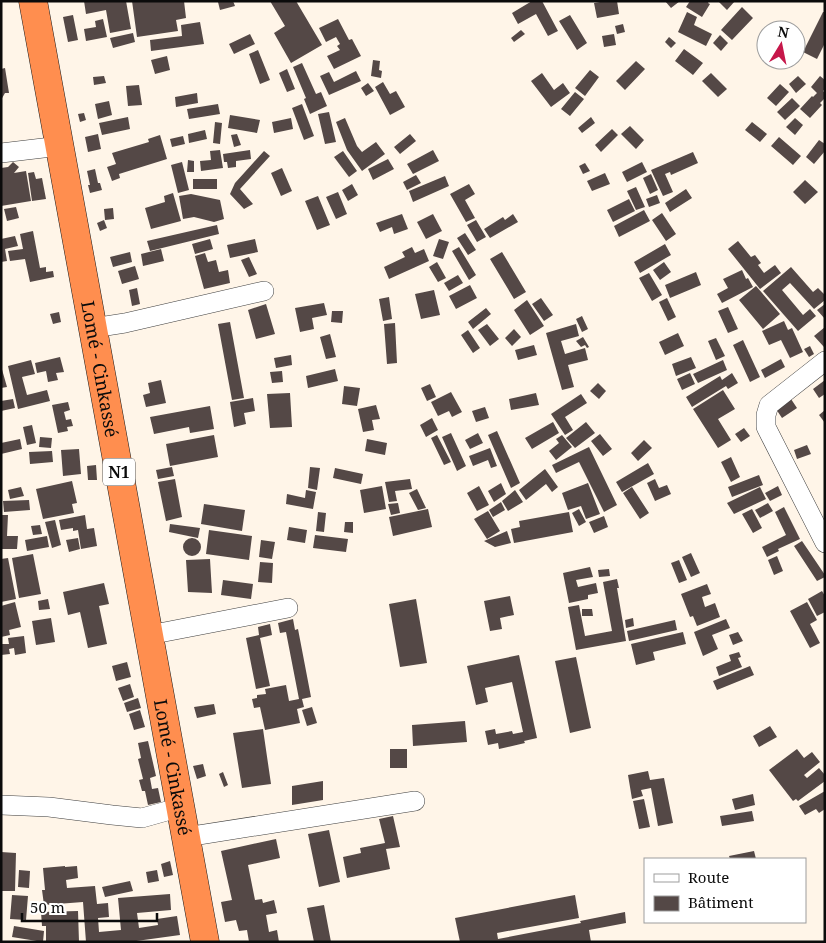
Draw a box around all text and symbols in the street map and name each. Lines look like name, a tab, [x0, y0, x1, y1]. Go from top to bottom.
north arrow	[756, 20, 806, 70]
text: N	[776, 21, 790, 42]
street label: Lomé - Cinkassé	[76, 299, 124, 439]
road number: N1	[103, 458, 135, 486]
street label: Lomé - Cinkassé	[149, 697, 197, 837]
legend	[644, 858, 806, 923]
text: Route	[688, 867, 729, 887]
scale bar	[22, 890, 158, 922]
text: Bâtiment	[688, 892, 754, 912]
text: 50 m	[30, 897, 65, 917]

